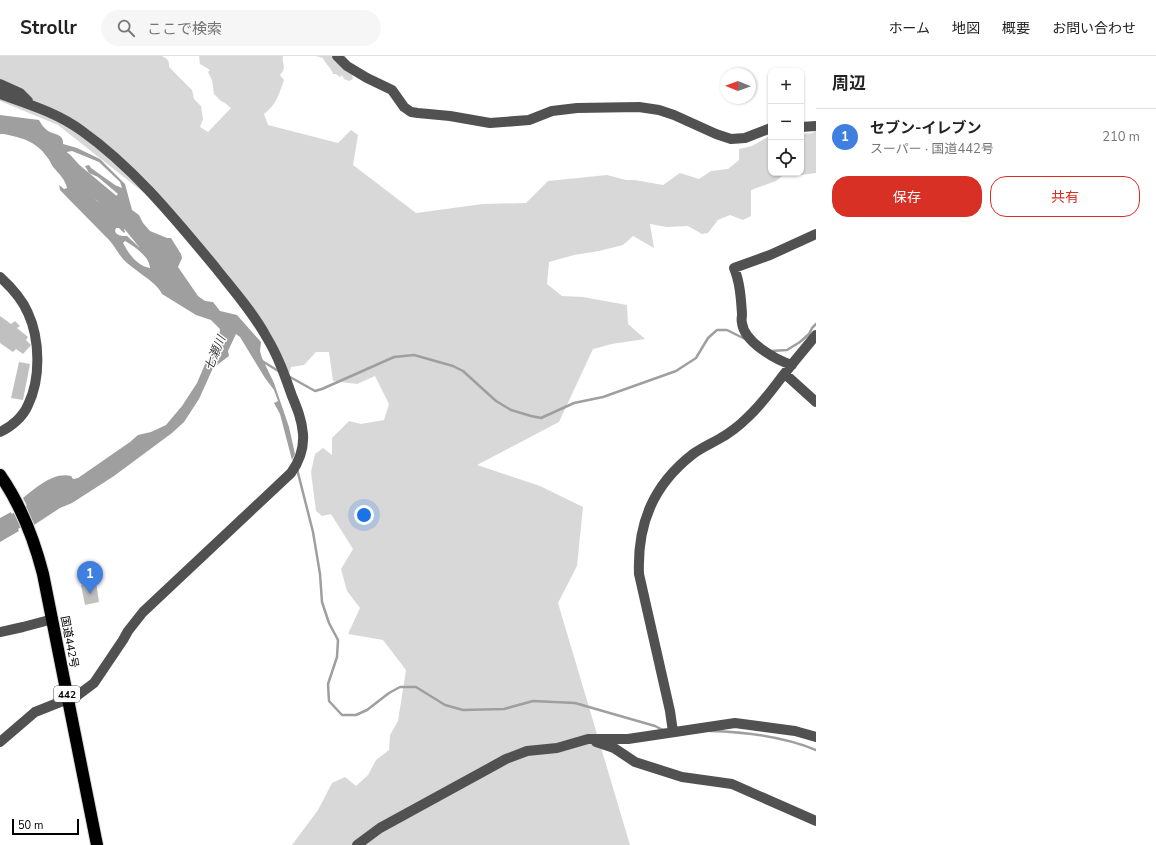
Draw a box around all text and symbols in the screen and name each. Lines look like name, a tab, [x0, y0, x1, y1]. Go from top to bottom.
search box	[101, 10, 381, 46]
text: Strollr	[20, 15, 77, 41]
icon: search	[115, 17, 137, 39]
text: ここで検索	[147, 19, 222, 39]
text: ホーム	[888, 19, 930, 38]
text: 地図	[952, 19, 980, 38]
text: 概要	[1002, 19, 1030, 38]
text: お問い合わせ	[1052, 19, 1136, 38]
north arrow	[720, 68, 756, 104]
map controls	[768, 68, 804, 176]
button: +	[768, 68, 804, 104]
text: 周辺	[832, 72, 866, 95]
button: −	[768, 104, 804, 140]
text: セブン-イレブン	[870, 118, 982, 138]
text: 1	[841, 128, 849, 146]
text: 210 m	[1102, 128, 1140, 146]
button: locate	[768, 140, 804, 176]
text: スーパー · 国道442号	[870, 140, 994, 158]
button: 保存	[832, 176, 982, 217]
button: 共有	[990, 176, 1140, 217]
water label: 七瀬川	[201, 331, 230, 373]
your location	[354, 505, 374, 525]
pin: 1	[77, 561, 103, 594]
street label: 国道442号	[57, 615, 82, 669]
road number: 442	[54, 686, 80, 702]
scale bar	[12, 817, 79, 836]
text: 50 m	[18, 818, 43, 833]

